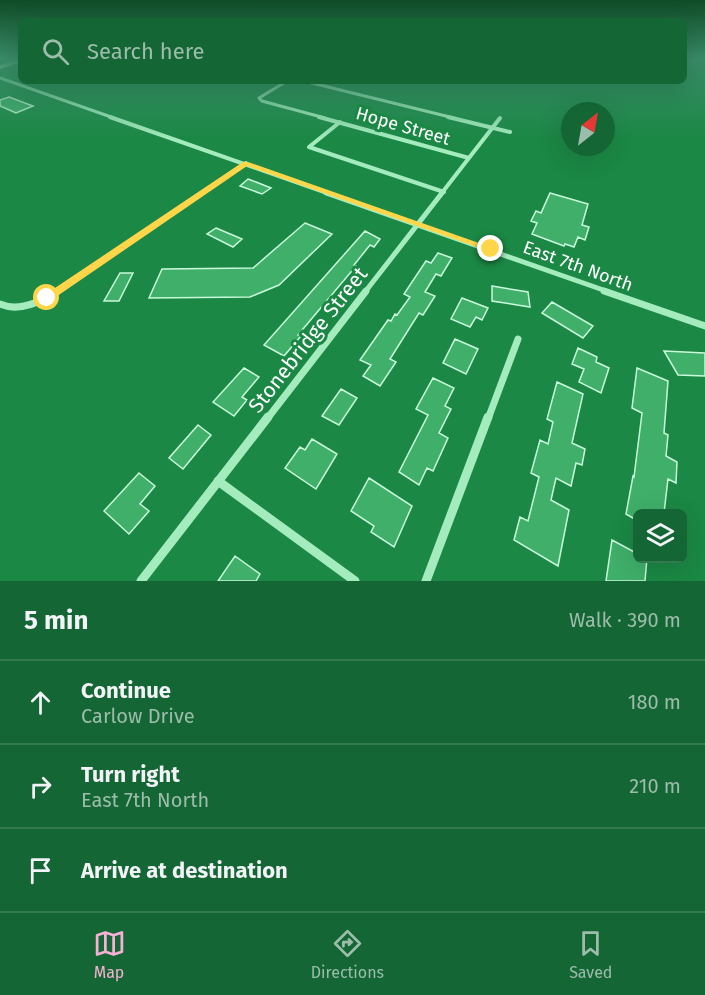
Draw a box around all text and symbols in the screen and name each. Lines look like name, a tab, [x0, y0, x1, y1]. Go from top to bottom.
search box	[18, 18, 687, 84]
icon: search	[39, 35, 72, 68]
text: Search here	[87, 38, 205, 65]
street label: Hope Street	[353, 102, 453, 150]
north arrow	[561, 102, 615, 156]
route end	[477, 235, 503, 261]
street label: East 7th North	[520, 236, 636, 296]
street label: Stonebridge Street	[243, 261, 373, 418]
route start	[33, 284, 59, 310]
map controls	[633, 509, 687, 563]
button: layers	[633, 509, 687, 563]
text: 5 min	[24, 605, 88, 636]
text: Walk · 390 m	[569, 608, 681, 632]
text: Continue	[81, 677, 171, 704]
icon: ahead	[24, 686, 57, 719]
text: 180 m	[628, 690, 681, 714]
text: Carlow Drive	[81, 704, 195, 728]
text: Turn right	[81, 761, 180, 788]
icon: right	[24, 770, 57, 803]
text: 210 m	[629, 774, 681, 798]
text: East 7th North	[81, 788, 209, 812]
icon: arrive	[24, 854, 57, 887]
text: Arrive at destination	[81, 857, 288, 884]
tab: Map	[93, 927, 126, 982]
tab: Directions	[311, 927, 384, 982]
tab: Saved	[569, 927, 612, 982]

